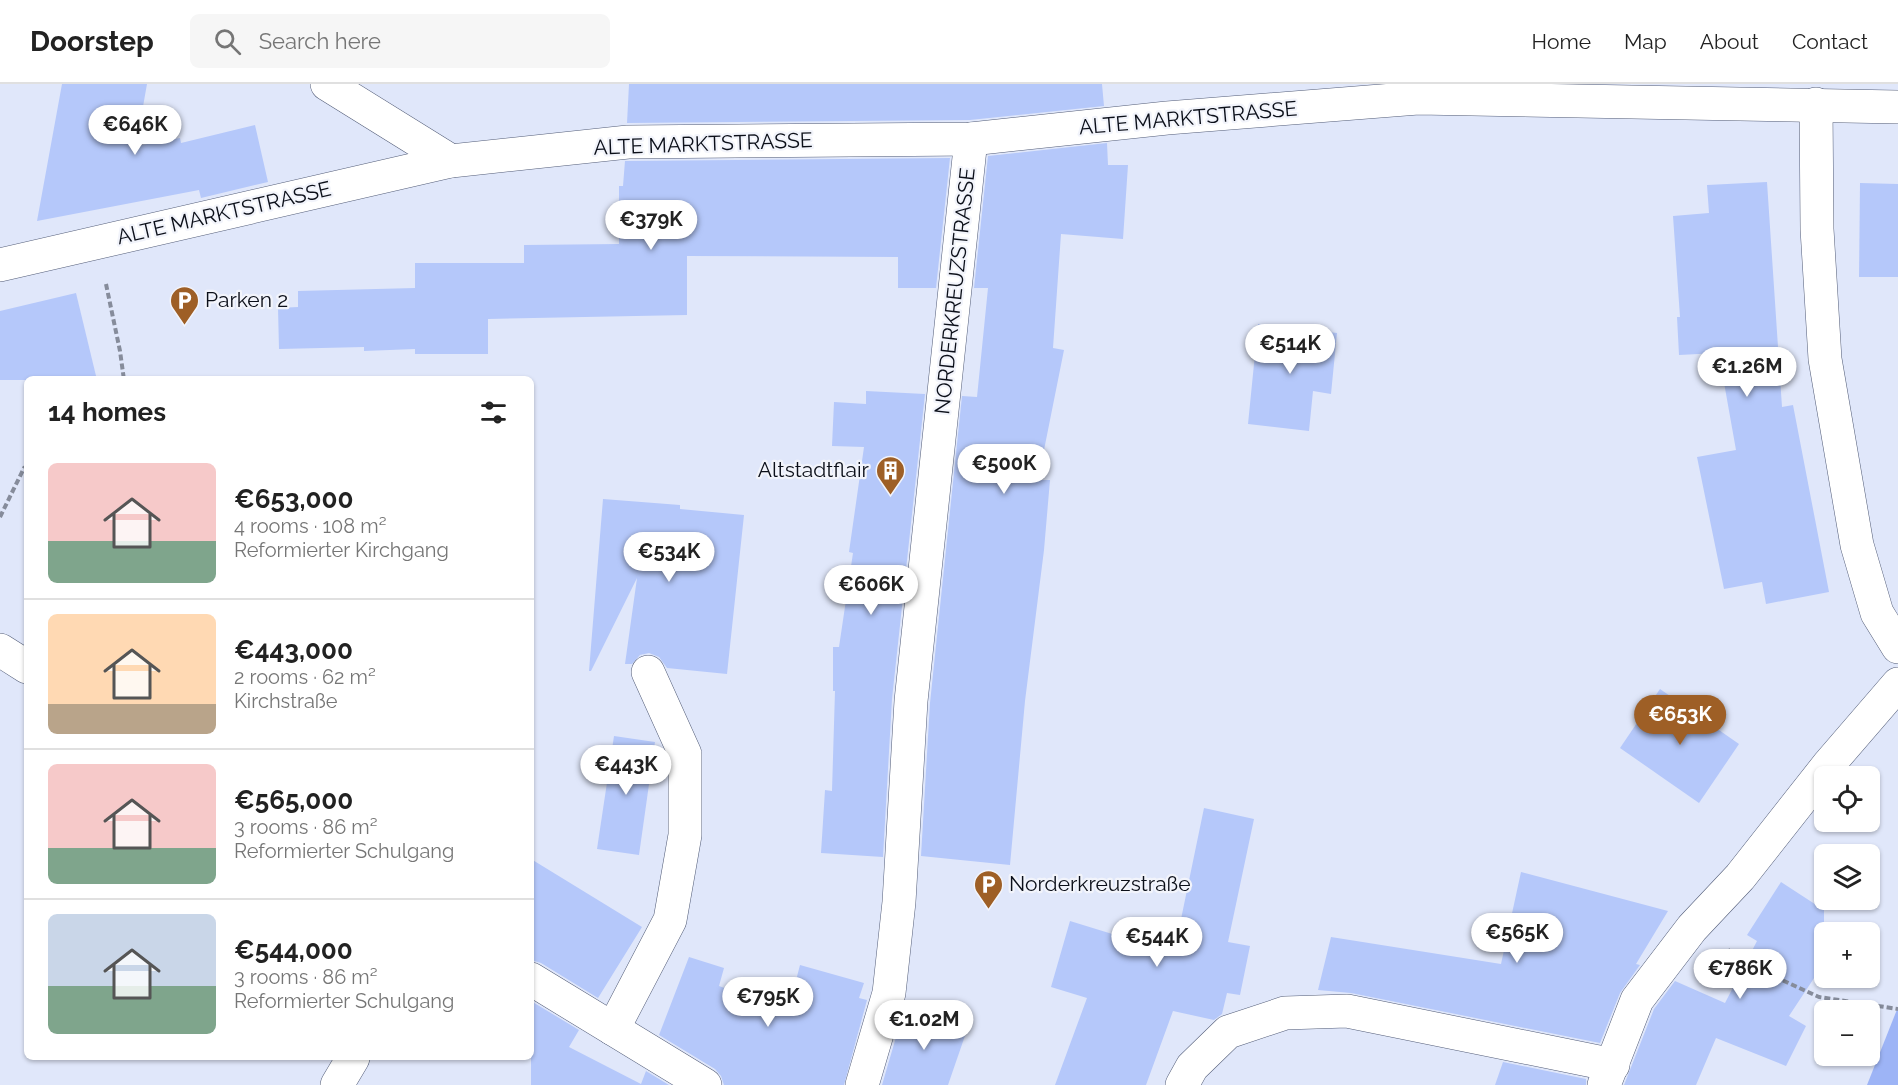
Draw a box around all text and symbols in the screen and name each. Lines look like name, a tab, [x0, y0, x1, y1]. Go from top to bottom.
search box	[190, 14, 610, 68]
text: Doorstep	[30, 25, 154, 58]
icon: search	[211, 25, 244, 58]
text: Search here	[259, 28, 381, 54]
text: Home	[1532, 29, 1591, 54]
text: Map	[1624, 29, 1667, 54]
text: About	[1700, 29, 1759, 54]
text: Contact	[1792, 29, 1868, 54]
street label: ALTE MARKTSTRASSE	[1078, 96, 1298, 140]
pin: €646K	[93, 105, 177, 156]
text: €646K	[102, 112, 168, 136]
street label: ALTE MARKTSTRASSE	[593, 127, 813, 160]
street label: NORDERKREUZSTRASSE	[929, 166, 980, 415]
street label: ALTE MARKTSTRASSE	[114, 176, 333, 249]
pin: €379K	[609, 200, 693, 251]
text: €379K	[619, 207, 683, 231]
parking icon: Parken 2	[168, 284, 200, 326]
place label: Parken 2	[205, 287, 288, 312]
pin: €514K	[1248, 324, 1332, 375]
text: €514K	[1259, 331, 1321, 355]
pin: €1.26M	[1698, 347, 1796, 398]
text: €1.26M	[1711, 354, 1783, 378]
icon: filters	[477, 396, 510, 429]
text: 14 homes	[48, 397, 166, 427]
pin: €500K	[962, 444, 1046, 495]
text: €500K	[972, 451, 1036, 475]
building icon: Altstadtflair	[874, 454, 906, 496]
place label: Altstadtflair	[758, 457, 870, 482]
text: €653,000	[234, 484, 353, 514]
icon: home	[96, 487, 168, 559]
text: 4 rooms · 108 m²	[234, 514, 386, 538]
pin: €534K	[627, 532, 711, 583]
text: Reformierter Kirchgang	[234, 538, 449, 562]
text: €534K	[638, 539, 701, 563]
pin: €606K	[829, 565, 913, 616]
text: €606K	[838, 572, 904, 596]
text: €443,000	[234, 635, 353, 665]
icon: home	[96, 638, 168, 710]
text: 2 rooms · 62 m²	[234, 665, 376, 689]
text: Kirchstraße	[234, 689, 338, 713]
pin: €653K	[1638, 695, 1722, 746]
text: €653K	[1648, 702, 1712, 726]
pin: €443K	[584, 745, 668, 796]
text: €443K	[594, 752, 658, 776]
map controls	[1814, 766, 1880, 1066]
button: locate	[1814, 766, 1880, 832]
text: €565,000	[234, 785, 353, 815]
icon: home	[96, 788, 168, 860]
text: 3 rooms · 86 m²	[234, 815, 377, 839]
text: Reformierter Schulgang	[234, 839, 454, 863]
button: layers	[1814, 844, 1880, 910]
parking icon: Norderkreuzstraße	[972, 868, 1004, 910]
place label: Norderkreuzstraße	[1009, 871, 1191, 896]
pin: €565K	[1475, 913, 1559, 964]
pin: €544K	[1115, 917, 1199, 968]
text: €565K	[1485, 920, 1549, 944]
button: +	[1814, 922, 1880, 988]
text: €544K	[1125, 924, 1189, 948]
text: €544,000	[234, 935, 353, 965]
icon: home	[96, 938, 168, 1010]
pin: €786K	[1698, 949, 1782, 1000]
text: €786K	[1708, 956, 1772, 980]
text: 3 rooms · 86 m²	[234, 965, 377, 989]
pin: €795K	[726, 977, 810, 1028]
text: €795K	[736, 984, 800, 1008]
text: Reformierter Schulgang	[234, 989, 454, 1013]
pin: €1.02M	[875, 1000, 973, 1051]
button: −	[1814, 1000, 1880, 1066]
text: €1.02M	[888, 1007, 960, 1031]

